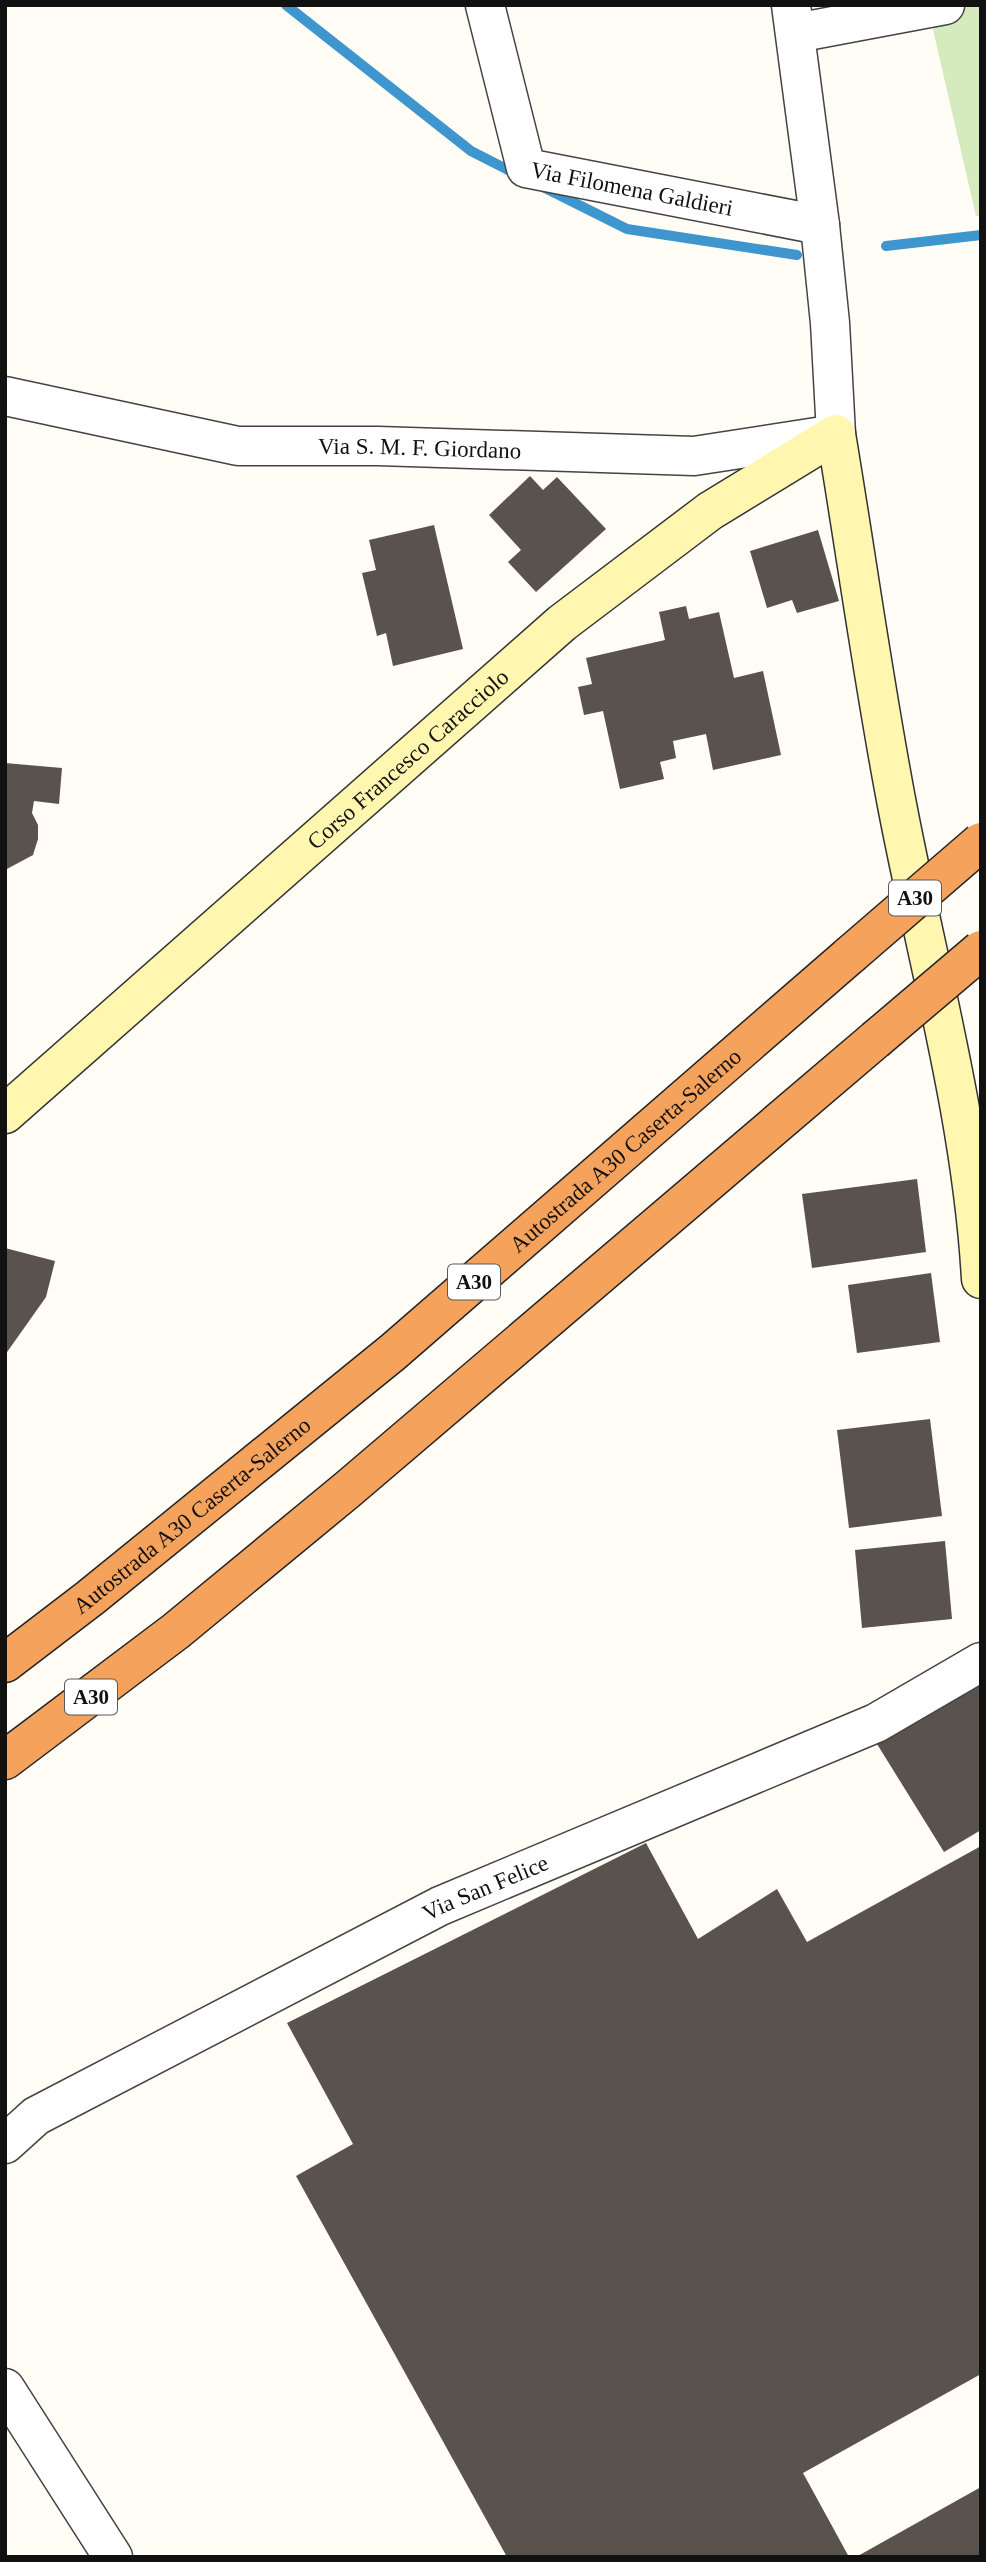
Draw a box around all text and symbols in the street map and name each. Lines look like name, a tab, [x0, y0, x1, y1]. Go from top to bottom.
street label: Via Filomena Galdieri	[529, 157, 735, 220]
street label: Via S. M. F. Giordano	[318, 434, 522, 463]
street label: Corso Francesco Caracciolo	[302, 664, 513, 854]
road number: A30	[889, 880, 941, 916]
street label: Autostrada A30 Caserta-Salerno	[505, 1043, 746, 1257]
road number: A30	[448, 1264, 500, 1300]
street label: Autostrada A30 Caserta-Salerno	[68, 1412, 315, 1619]
road number: A30	[65, 1680, 117, 1714]
street label: Via San Felice	[418, 1850, 552, 1925]

